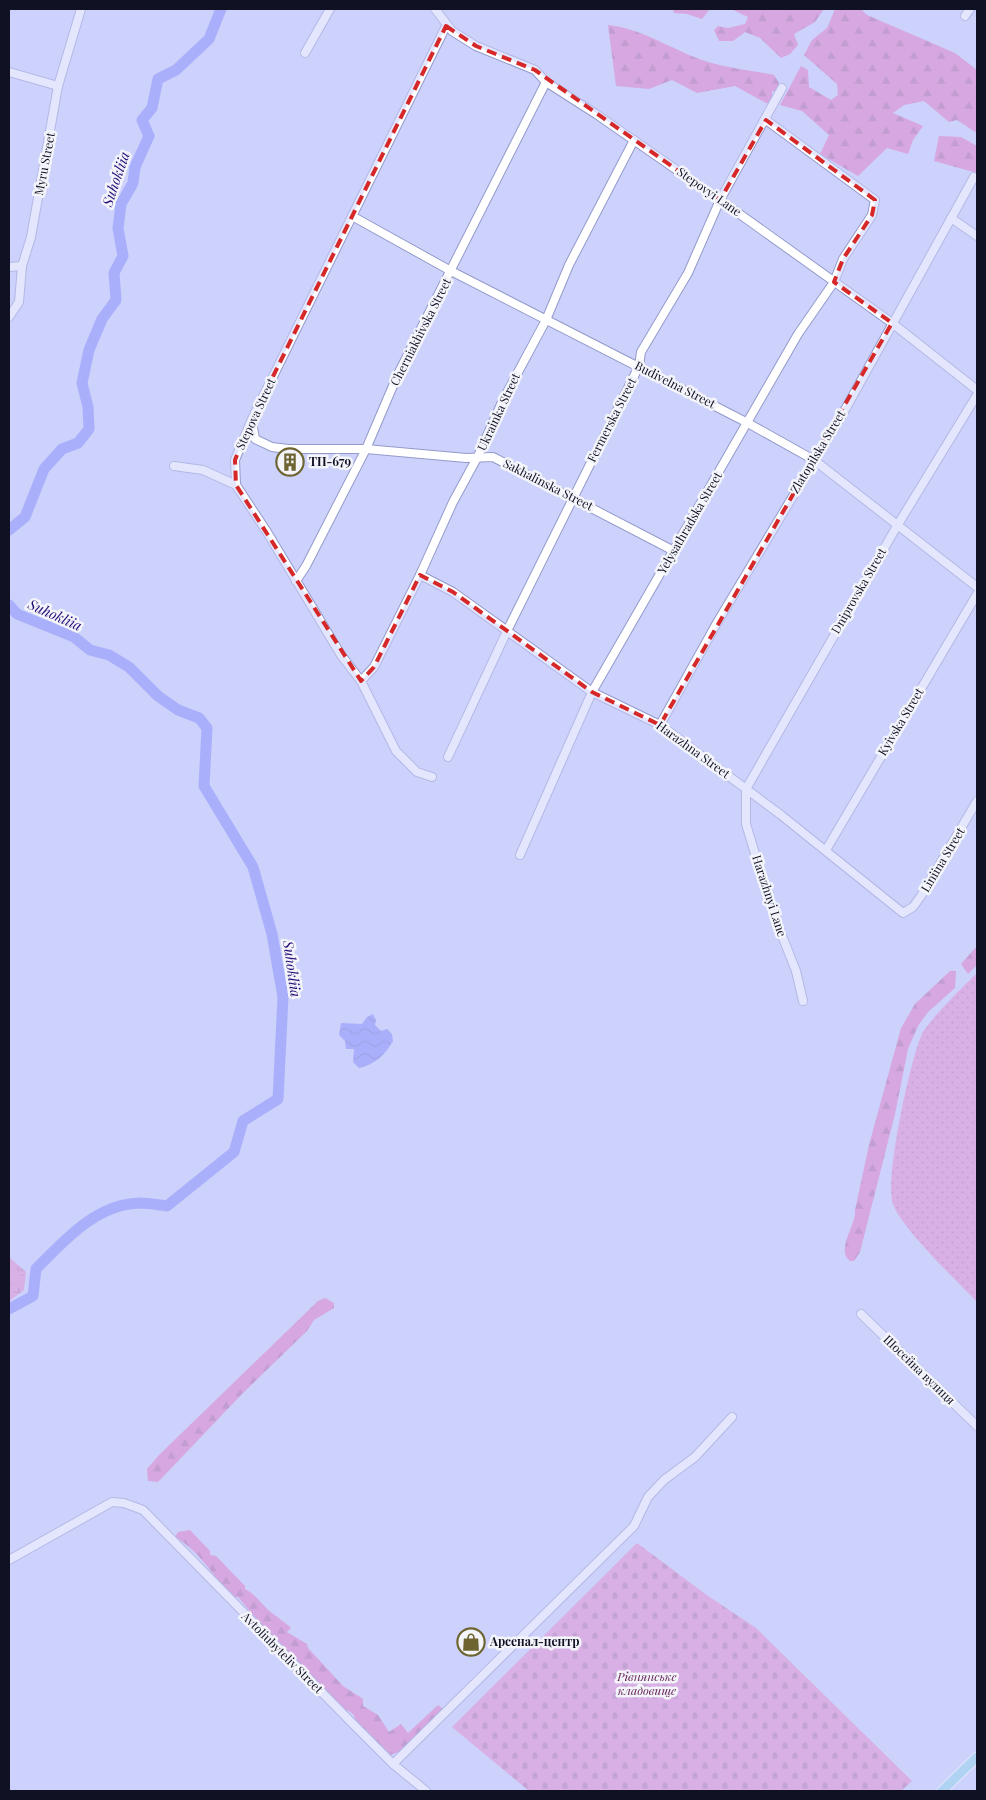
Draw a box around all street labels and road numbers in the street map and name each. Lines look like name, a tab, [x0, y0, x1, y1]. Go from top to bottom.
street label: Myru Street	[30, 130, 58, 197]
street label: Stepovyi Lane	[674, 163, 745, 219]
street label: Cherniakhivska Street	[386, 274, 455, 388]
street label: Budivelna Street	[632, 357, 719, 412]
street label: Ukrainka Street	[473, 369, 523, 453]
street label: Fermerska Street	[583, 374, 640, 465]
street label: Stepova Street	[232, 375, 279, 452]
street label: Zlatopilska Street	[786, 406, 849, 496]
street label: Sakhalinska Street	[501, 455, 597, 514]
street label: Yelysathradska Street	[653, 468, 725, 577]
street label: Dniprovska Street	[827, 544, 890, 636]
street label: Kyivska Street	[874, 684, 927, 758]
street label: Harazhna Street	[654, 717, 734, 782]
street label: Liniina Street	[916, 823, 968, 895]
street label: Harazhnyi Lane	[749, 853, 791, 939]
street label: Шосейна вулиця	[881, 1331, 959, 1408]
street label: Avtoliubyteliv Street	[238, 1607, 327, 1697]

